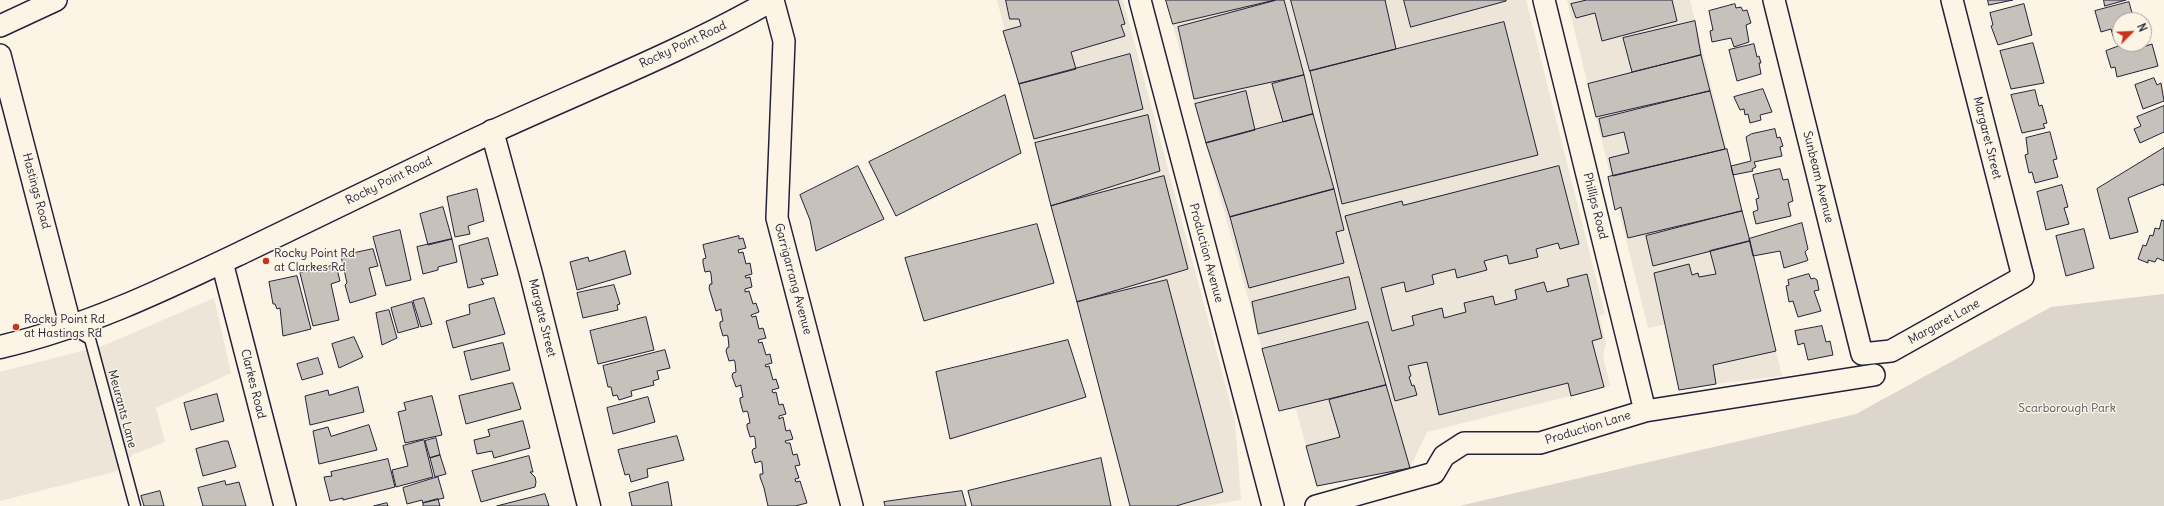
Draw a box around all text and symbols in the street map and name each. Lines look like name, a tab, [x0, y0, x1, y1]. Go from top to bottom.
north arrow	[2112, 12, 2152, 52]
street label: Rocky Point Road	[637, 19, 729, 71]
text: N	[2134, 21, 2150, 34]
street label: Margaret Street	[1970, 95, 2004, 181]
street label: Sunbeam Avenue	[1800, 130, 1836, 224]
street label: Hastings Road	[19, 152, 53, 230]
street label: Rocky Point Road	[343, 154, 435, 208]
street label: Phillips Road	[1580, 171, 1610, 241]
street label: Production Avenue	[1186, 202, 1226, 304]
street label: Garrigarrang Avenue	[771, 222, 815, 336]
place label: Rocky Point Rd at Clarkes Rd	[274, 247, 355, 275]
marker: Rocky Point Rd at Clarkes Rd	[261, 256, 271, 266]
street label: Margate Street	[525, 277, 559, 359]
street label: Margaret Lane	[1906, 296, 1982, 348]
place label: Rocky Point Rd at Hastings Rd	[24, 313, 105, 341]
marker: Rocky Point Rd at Hastings Rd	[11, 322, 21, 332]
street label: Clarkes Road	[237, 348, 269, 420]
street label: Meurants Lane	[105, 368, 139, 450]
park label: Scarborough Park	[2018, 402, 2116, 416]
street label: Production Lane	[1543, 408, 1633, 448]

